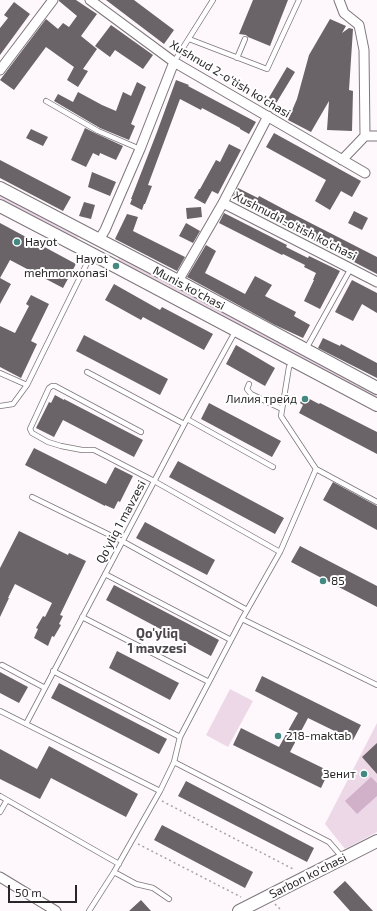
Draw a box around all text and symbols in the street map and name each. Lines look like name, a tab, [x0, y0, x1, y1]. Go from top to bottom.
street label: Xushnud 2-o'tish ko'chasi	[167, 37, 293, 121]
street label: Xushnud 1-o'tish ko'chasi	[231, 189, 359, 263]
place label: Hayot	[25, 235, 57, 249]
marker: Hayot	[12, 237, 22, 247]
place label: Hayot mehmonxonasi	[24, 252, 108, 280]
marker: Hayot mehmonxonasi	[111, 261, 121, 271]
street label: Munis ko'chasi	[151, 263, 227, 313]
place label: Лилия трейд	[226, 392, 297, 406]
marker: Лилия трейд	[300, 394, 310, 404]
street label: Qo'yliq 1 mavzesi	[93, 478, 149, 566]
place label: 85	[331, 574, 345, 588]
marker: 85	[318, 576, 328, 586]
district label: Qo'yliq 1 mavzesi	[127, 626, 187, 657]
place label: 218-maktab	[286, 729, 351, 743]
marker: 218-maktab	[273, 731, 283, 741]
place label: Зенит	[323, 767, 356, 781]
marker: Зенит	[359, 769, 369, 779]
street label: Sarbon ko'chasi	[267, 850, 349, 902]
scale bar	[10, 877, 79, 903]
text: 50 m	[15, 885, 42, 899]

